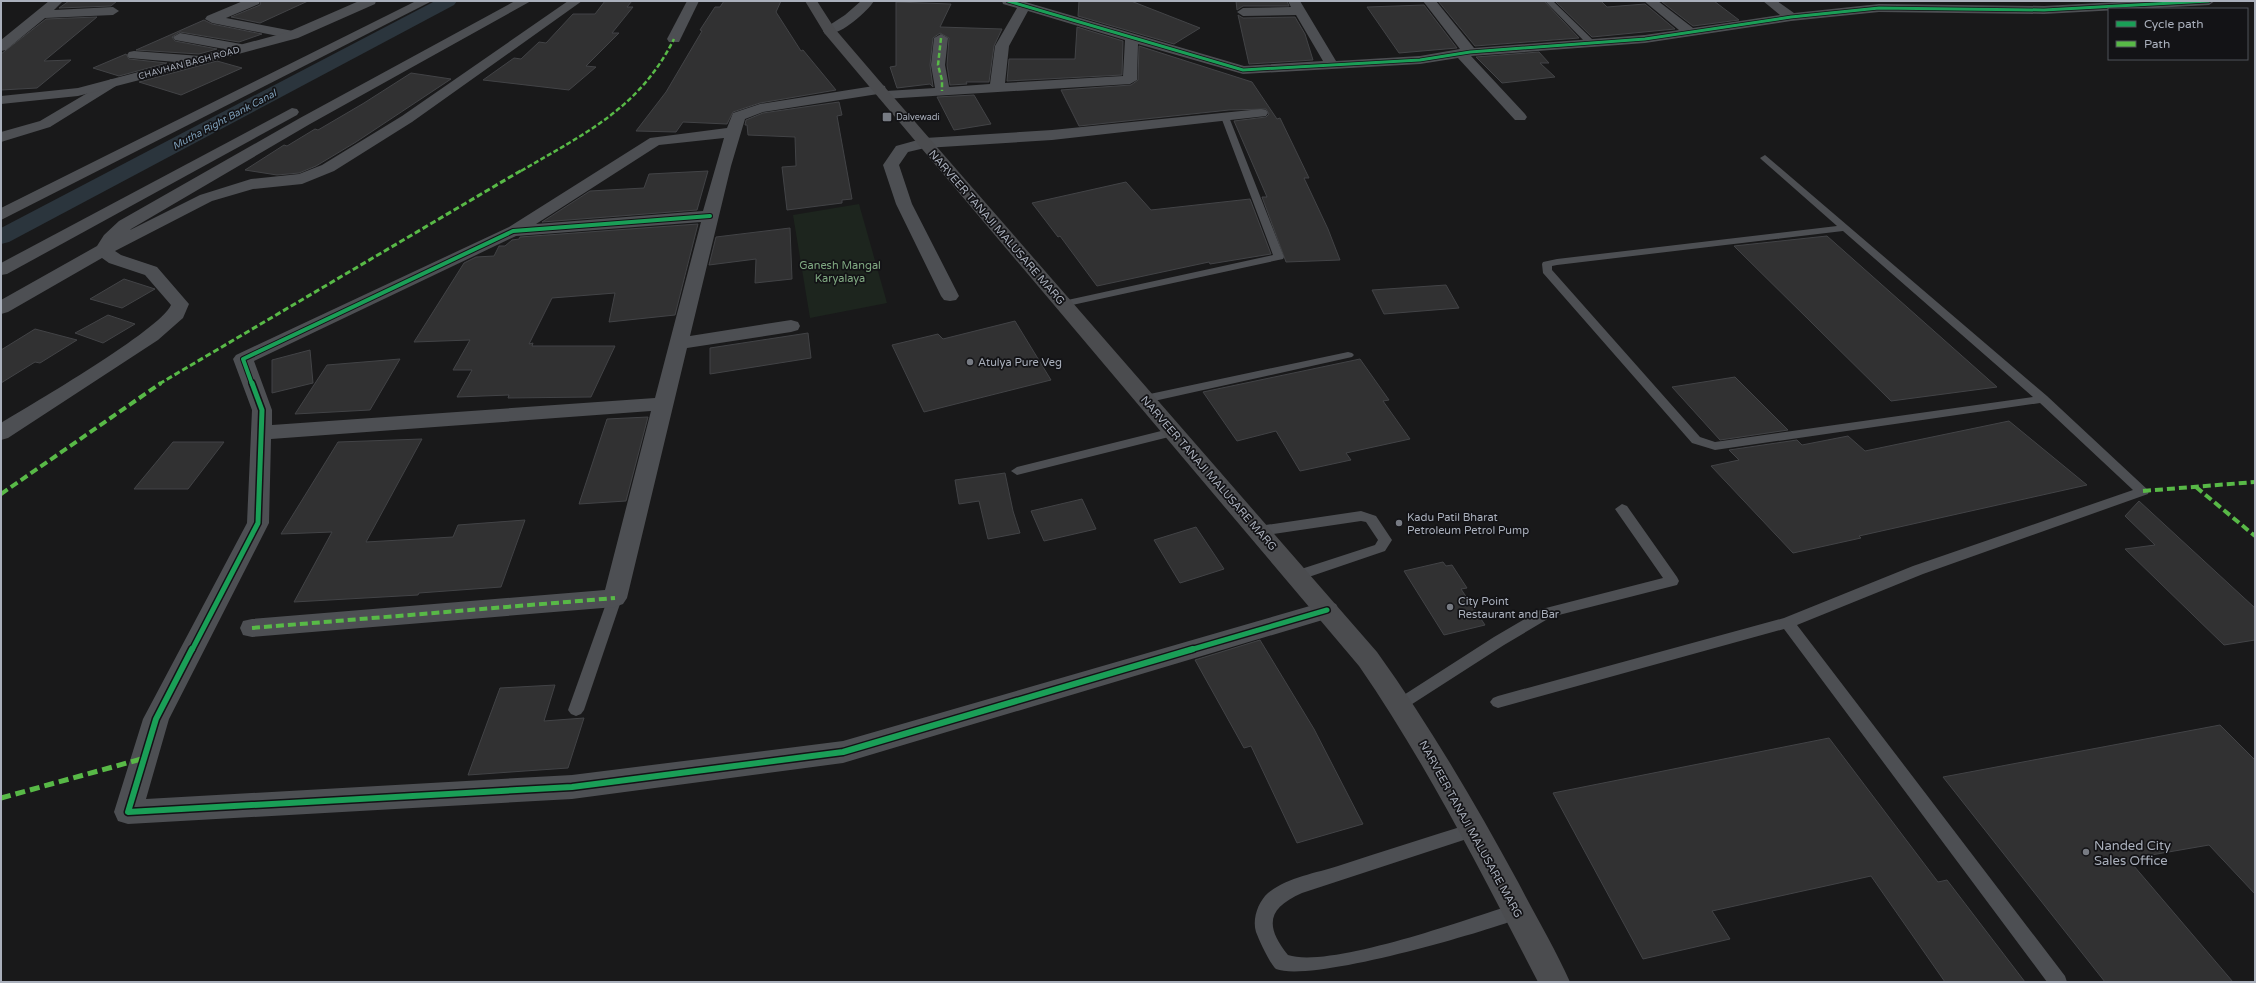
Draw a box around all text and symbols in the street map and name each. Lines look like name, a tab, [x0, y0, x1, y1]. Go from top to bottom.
legend	[2108, 8, 2248, 60]
text: Cycle path	[2144, 17, 2203, 31]
text: Path	[2144, 37, 2170, 51]
street label: CHAVHAN BAGH ROAD	[137, 45, 241, 82]
water label: Mutha Right Bank Canal	[171, 87, 280, 152]
marker: Dalvewadi	[881, 111, 893, 123]
place label: Dalvewadi	[896, 112, 940, 123]
street label: NARVEER TANAJI MALUSARE MARG	[926, 147, 1067, 307]
park label: Ganesh Mangal Karyalaya	[799, 259, 881, 285]
place label: Atulya Pure Veg	[978, 356, 1062, 369]
marker: Atulya Pure Veg	[965, 357, 975, 367]
street label: NARVEER TANAJI MALUSARE MARG	[1138, 393, 1279, 553]
place label: Kadu Patil Bharat Petroleum Petrol Pump	[1407, 511, 1529, 537]
marker: Kadu Patil Bharat Petroleum Petrol Pump	[1394, 518, 1404, 528]
place label: City Point Restaurant and Bar	[1458, 595, 1560, 621]
marker: City Point Restaurant and Bar	[1445, 602, 1455, 612]
street label: NARVEER TANAJI MALUSARE MARG	[1416, 738, 1525, 920]
place label: Nanded City Sales Office	[2094, 838, 2171, 869]
marker: Nanded City Sales Office	[2081, 847, 2091, 857]

